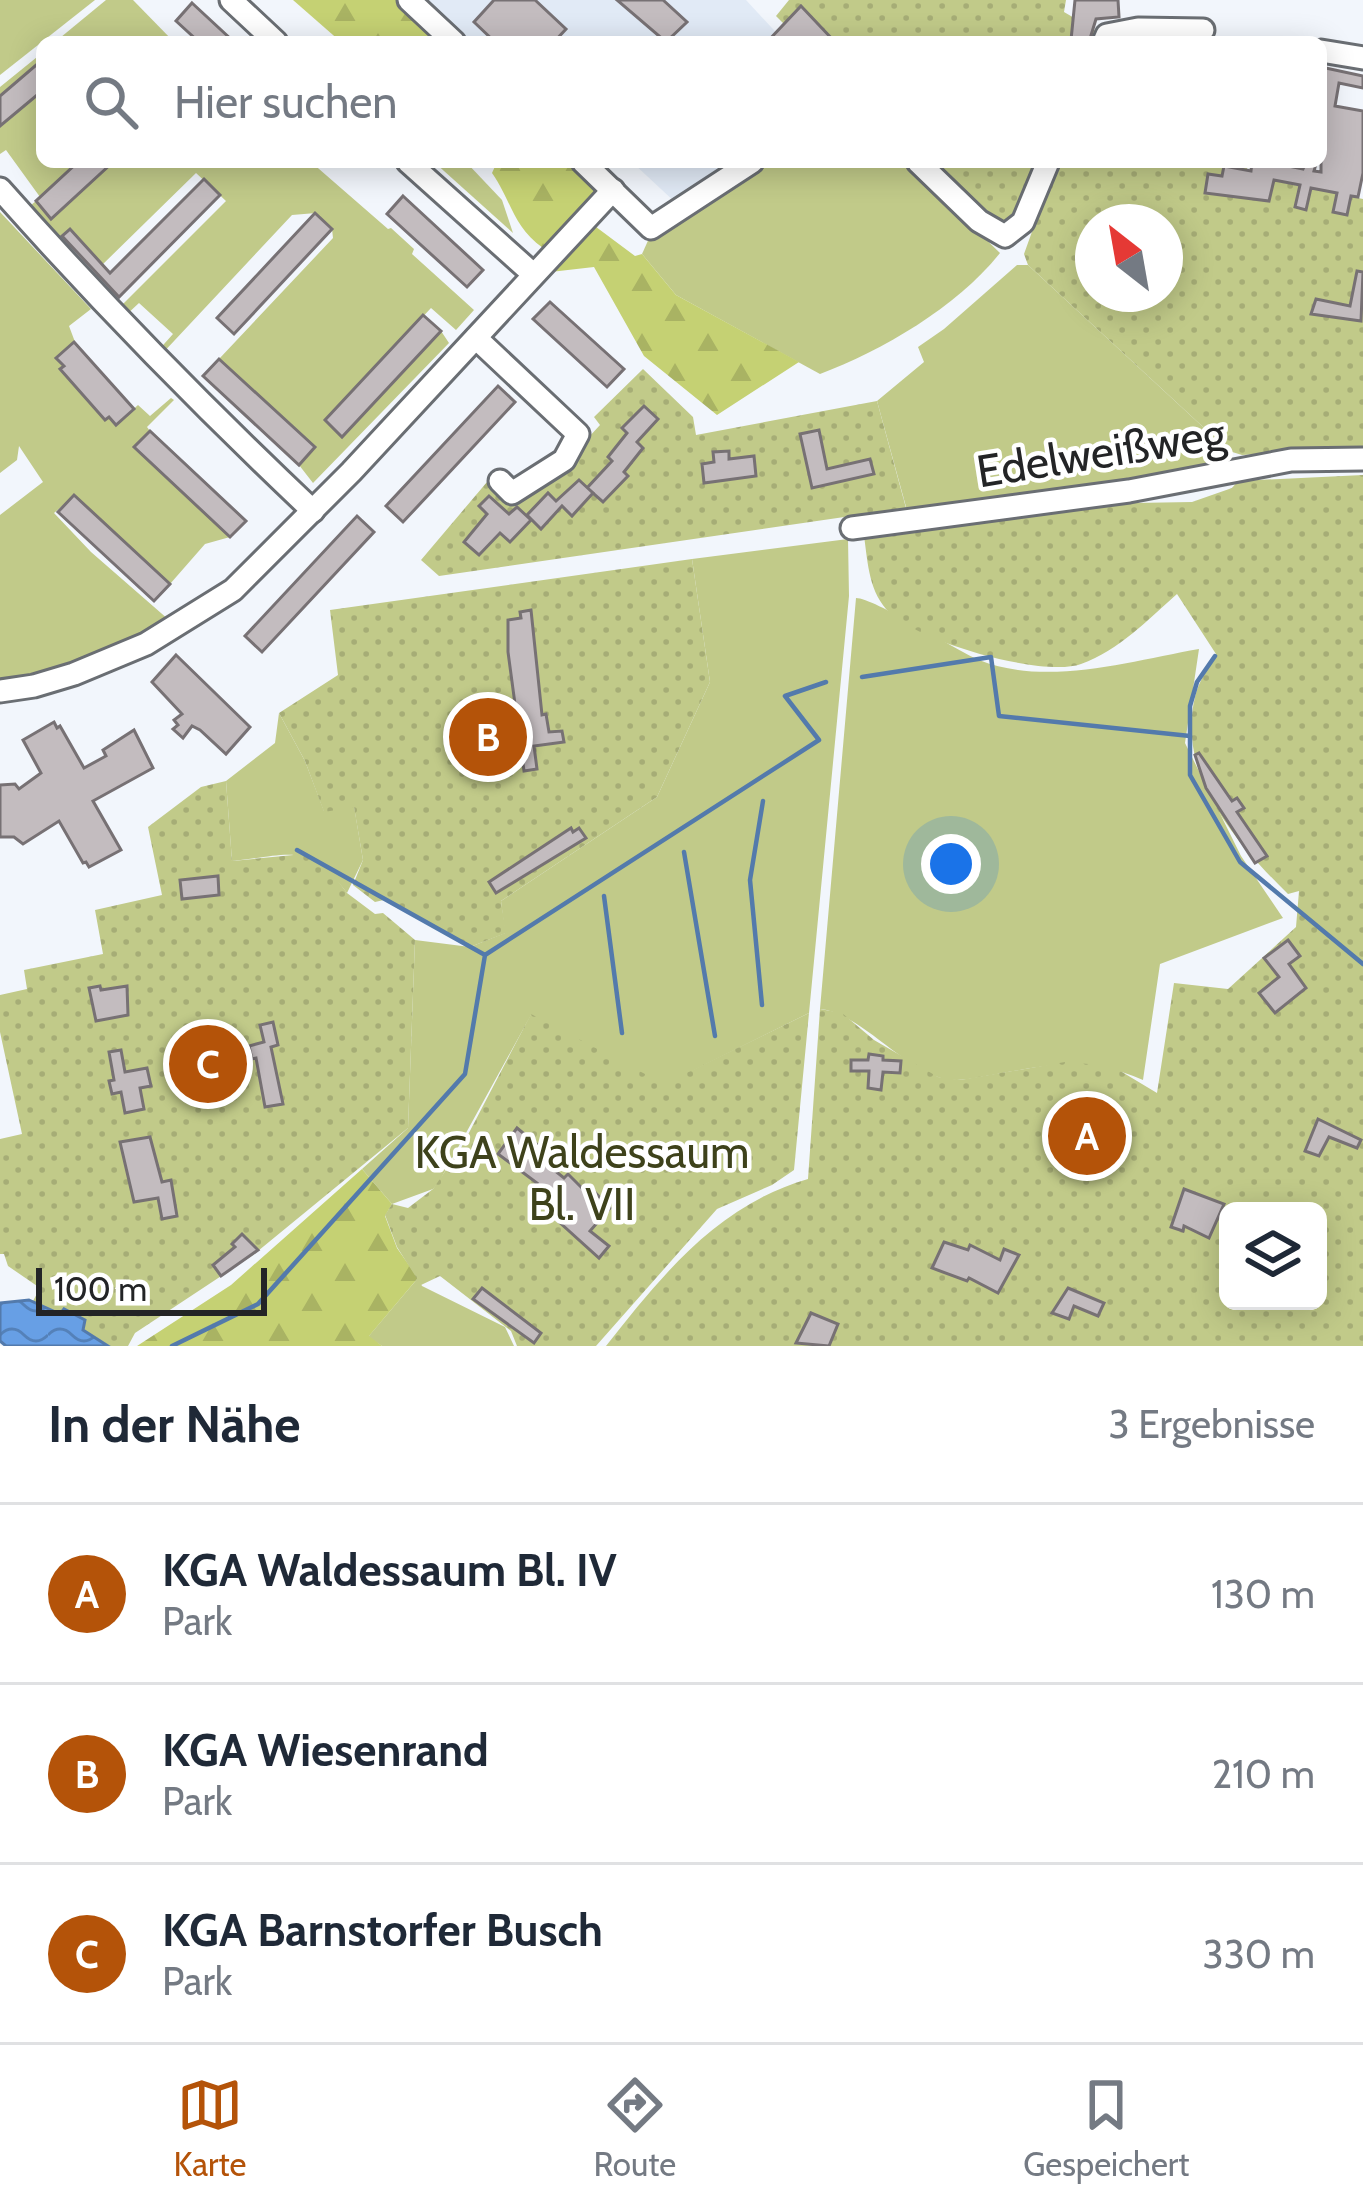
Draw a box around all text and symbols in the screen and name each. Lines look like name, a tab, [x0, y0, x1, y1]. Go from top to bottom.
search box	[36, 36, 1327, 168]
icon: search	[78, 69, 144, 135]
text: Hier suchen	[174, 75, 398, 129]
north arrow	[1075, 204, 1183, 312]
street label: Edelweißweg	[973, 406, 1230, 498]
pin: B	[449, 692, 527, 782]
your location	[921, 834, 981, 894]
pin: C	[169, 1019, 247, 1109]
pin: A	[1048, 1091, 1126, 1181]
park label: KGA Waldessaum Bl. VII	[415, 1125, 749, 1231]
map controls	[1219, 1202, 1327, 1310]
button: layers	[1219, 1202, 1327, 1310]
scale bar	[36, 1262, 267, 1315]
text: 100 m	[54, 1269, 147, 1309]
text: In der Nähe	[48, 1393, 301, 1455]
text: 3 Ergebnisse	[1108, 1400, 1315, 1448]
text: KGA Waldessaum Bl. IV	[162, 1543, 617, 1597]
text: A	[75, 1570, 99, 1618]
text: 130 m	[1211, 1570, 1315, 1618]
text: Park	[162, 1597, 232, 1645]
text: KGA Wiesenrand	[162, 1723, 489, 1777]
text: B	[75, 1750, 99, 1798]
text: 210 m	[1212, 1750, 1315, 1798]
text: Park	[162, 1777, 232, 1825]
text: KGA Barnstorfer Busch	[162, 1903, 603, 1957]
text: C	[75, 1930, 99, 1978]
text: 330 m	[1203, 1930, 1315, 1978]
text: Park	[162, 1957, 232, 2005]
tab: Karte	[174, 2072, 246, 2184]
tab: Route	[594, 2072, 676, 2184]
tab: Gespeichert	[1023, 2072, 1189, 2184]

